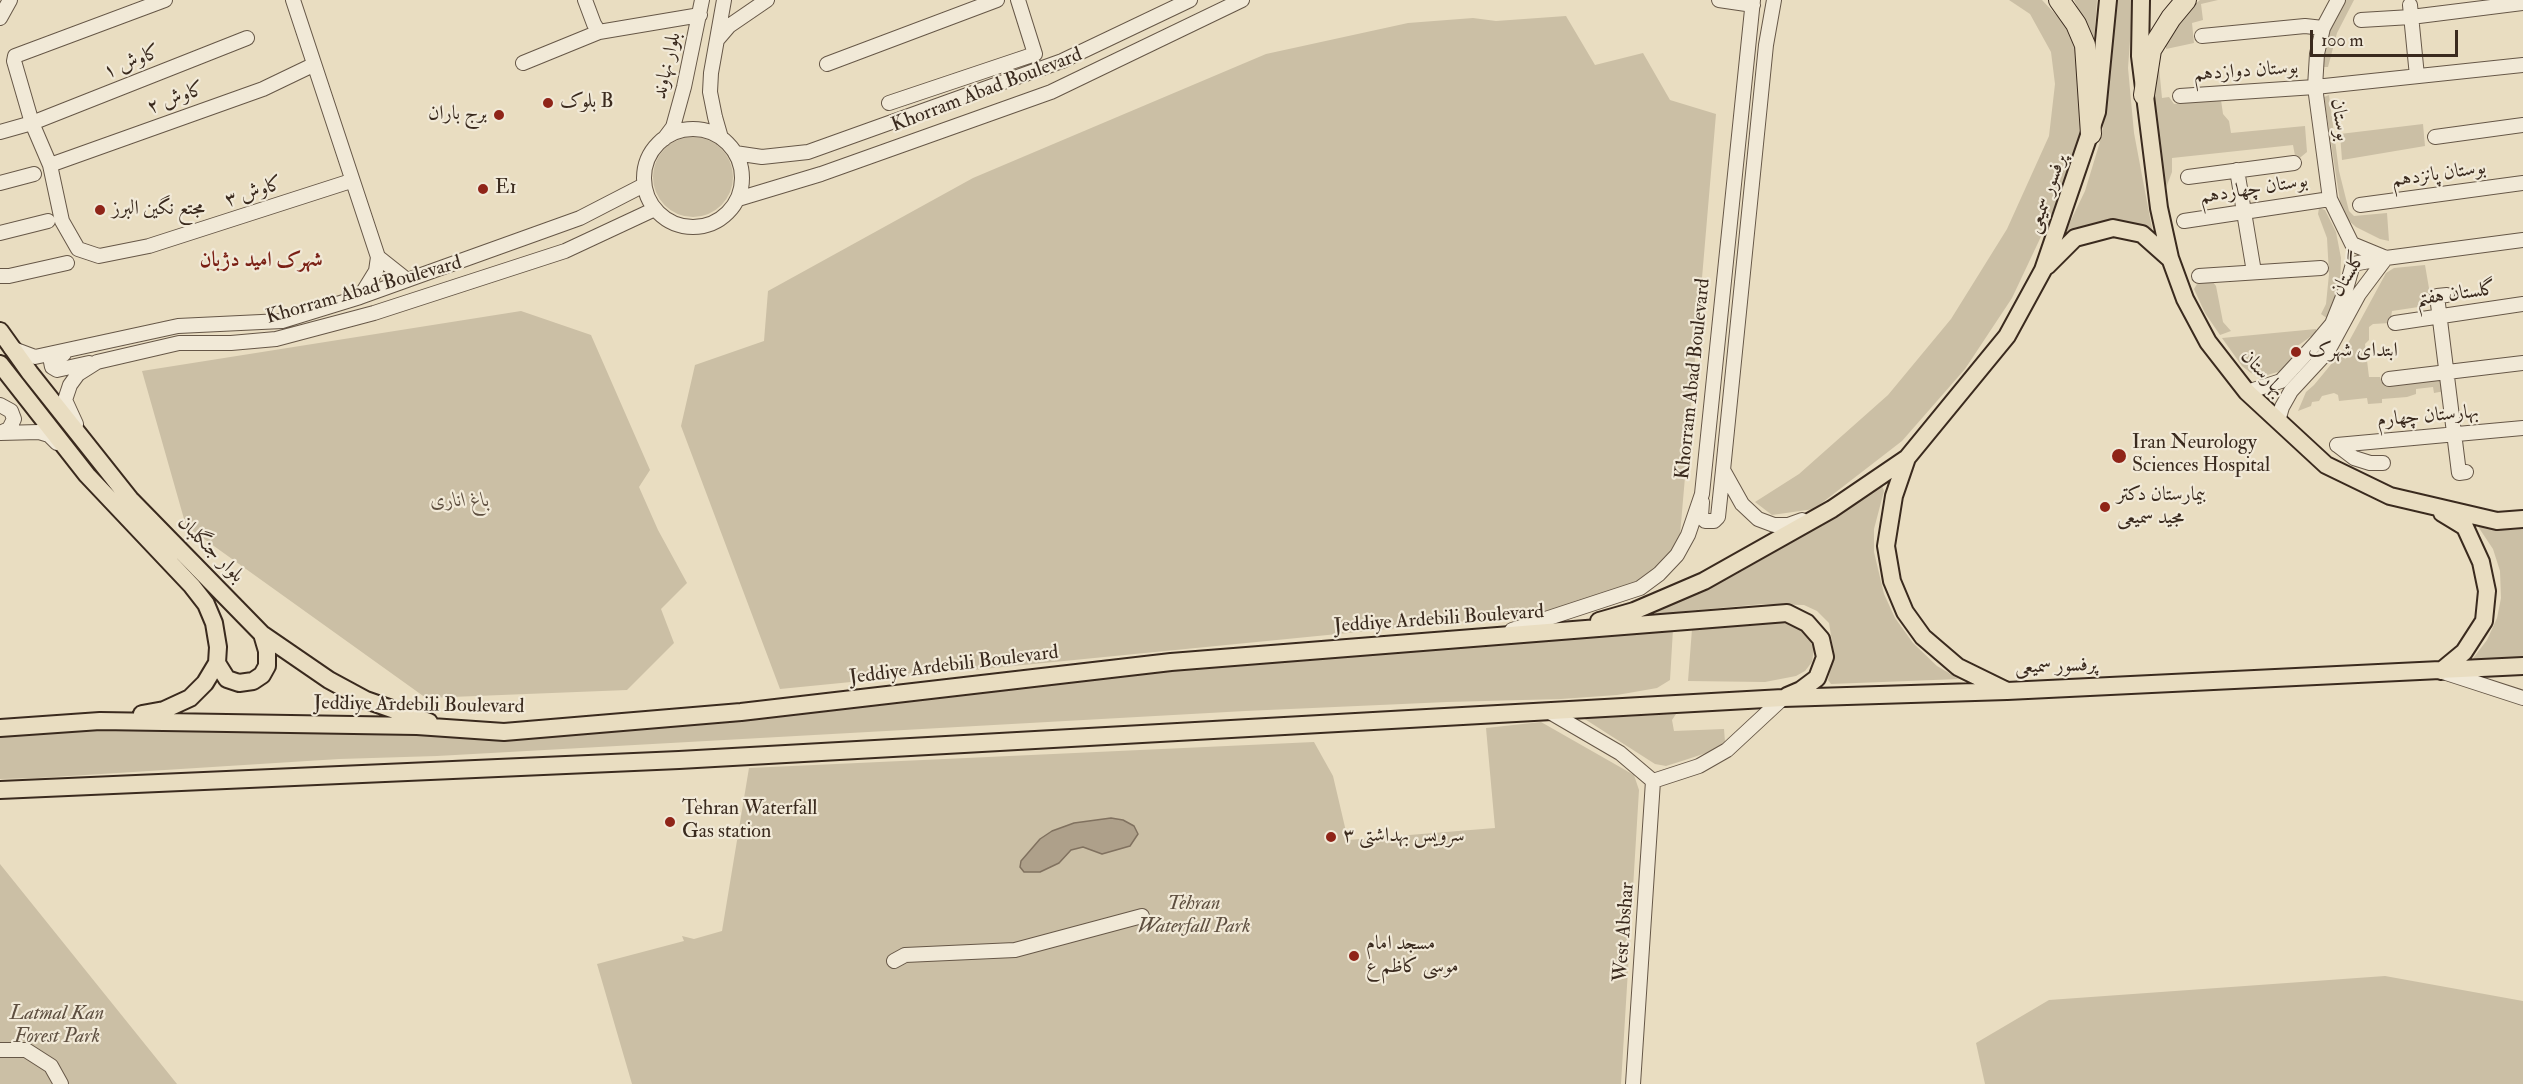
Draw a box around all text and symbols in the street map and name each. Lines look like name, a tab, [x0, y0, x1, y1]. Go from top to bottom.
scale bar	[2313, 18, 2462, 56]
text: 100 m	[2321, 29, 2364, 52]
street label: بلوار نهاوند	[649, 30, 687, 102]
street label: کاوش ۱	[100, 41, 164, 85]
street label: Khorram Abad Boulevard	[888, 44, 1086, 138]
street label: بوستان دوازدهم	[2193, 56, 2299, 88]
street label: کاوش ۲	[144, 78, 208, 120]
place label: بلوک B	[560, 91, 614, 115]
marker: بلوک B	[541, 96, 555, 110]
street label: بوستان	[2324, 97, 2354, 143]
place label: برج باران	[428, 103, 487, 127]
marker: برج باران	[492, 108, 506, 122]
street label: پرفسور سمیعی	[2023, 151, 2073, 237]
street label: بوستان پانزدهم	[2390, 157, 2488, 193]
street label: بوستان چهاردهم	[2198, 170, 2310, 210]
street label: کاوش ۳	[222, 172, 286, 214]
place label: E1	[495, 177, 517, 201]
marker: E1	[476, 182, 490, 196]
place label: مجتع نگین البرز	[112, 198, 205, 222]
marker: مجتع نگین البرز	[93, 203, 107, 217]
district label: شهرک امید دژبان	[199, 248, 323, 274]
street label: گلستان	[2326, 248, 2372, 302]
street label: Khorram Abad Boulevard	[264, 252, 464, 330]
street label: Khorram Abad Boulevard	[1672, 277, 1716, 481]
street label: گلستان هفتم	[2415, 278, 2497, 312]
place label: ابتدای شهرک	[2308, 340, 2398, 364]
street label: بهارستان	[2235, 345, 2289, 403]
marker: ابتدای شهرک	[2289, 345, 2303, 359]
street label: بهارستان چهارم	[2376, 401, 2480, 433]
place label: Iran Neurology Sciences Hospital	[2132, 432, 2270, 479]
marker: Iran Neurology Sciences Hospital	[2110, 447, 2128, 465]
place label: بیمارستان دکتر مجید سمیعی	[2117, 484, 2206, 531]
park label: باغ اناری	[430, 490, 490, 514]
marker: بیمارستان دکتر مجید سمیعی	[2098, 500, 2112, 514]
street label: بلوار جنگلبان	[171, 511, 249, 589]
street label: Jeddiye Ardebili Boulevard	[1333, 601, 1545, 639]
street label: Jeddiye Ardebili Boulevard	[848, 641, 1060, 691]
street label: پرفسور سمیعی	[2014, 654, 2098, 680]
street label: Jeddiye Ardebili Boulevard	[313, 692, 525, 720]
place label: Tehran Waterfall Gas station	[682, 798, 817, 845]
marker: Tehran Waterfall Gas station	[663, 815, 677, 829]
place label: سرویس بهداشتی ۳	[1343, 825, 1465, 849]
marker: سرویس بهداشتی ۳	[1324, 830, 1338, 844]
street label: West Abshar	[1610, 881, 1640, 983]
park label: Tehran Waterfall Park	[1137, 893, 1251, 940]
place label: مسجد امام موسی کاظم ع	[1366, 933, 1459, 980]
marker: مسجد امام موسی کاظم ع	[1347, 949, 1361, 963]
park label: Latmal Kan Forest Park	[10, 1003, 104, 1050]

